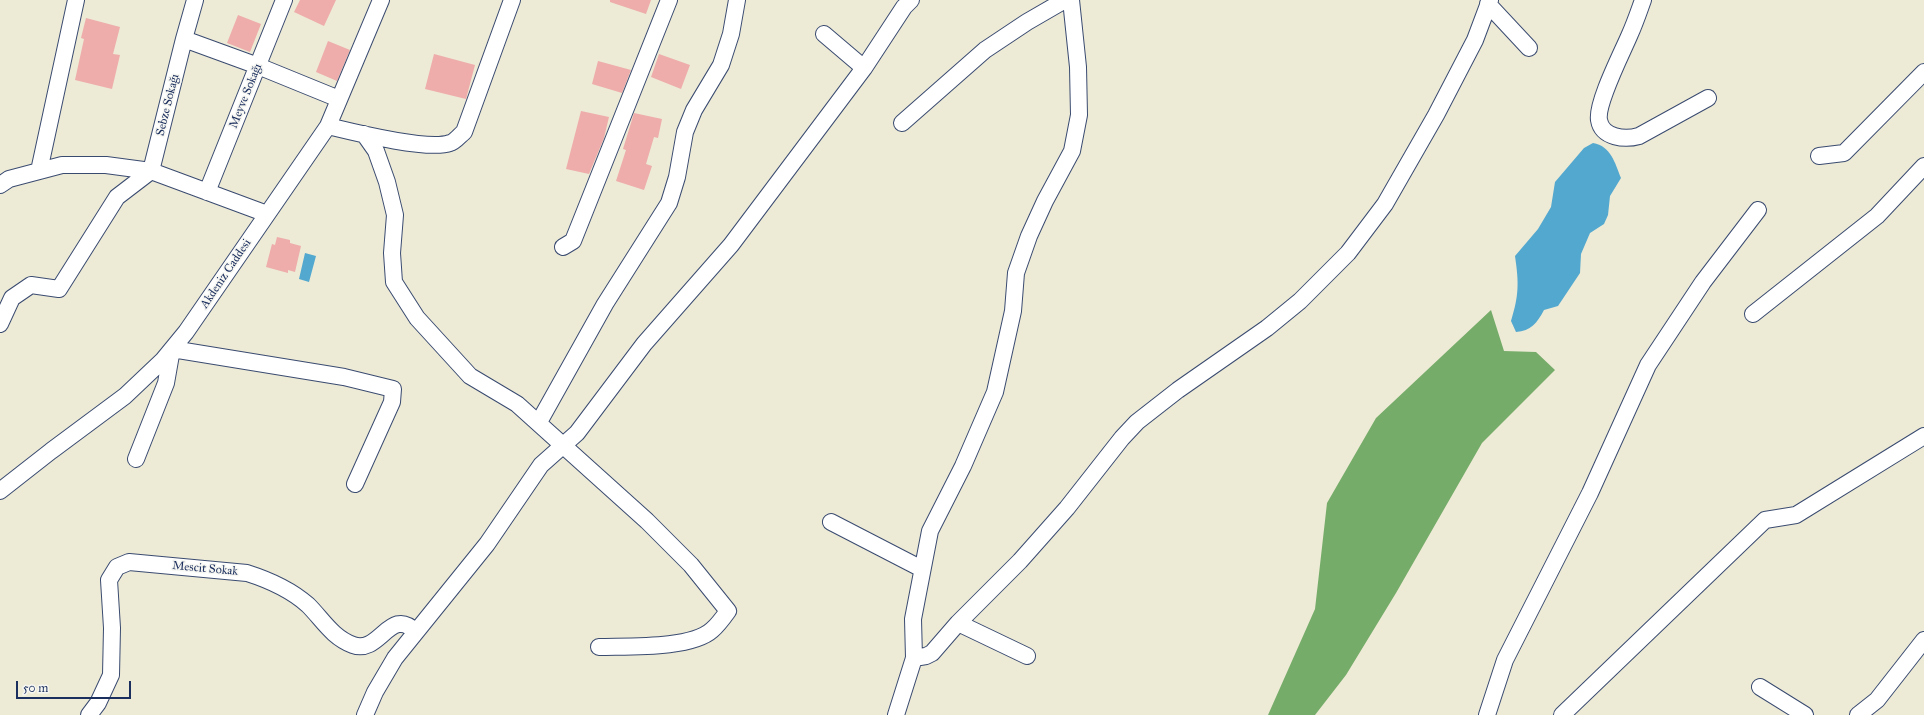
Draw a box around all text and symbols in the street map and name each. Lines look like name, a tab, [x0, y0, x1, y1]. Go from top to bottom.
street label: Meyve Sokağı	[226, 62, 266, 130]
street label: Sebze Sokağı	[153, 73, 183, 137]
street label: Akdeniz Caddesi	[198, 237, 254, 311]
street label: Mescit Sokak	[172, 559, 238, 579]
scale bar	[18, 673, 133, 699]
text: 50 m	[23, 681, 48, 695]

